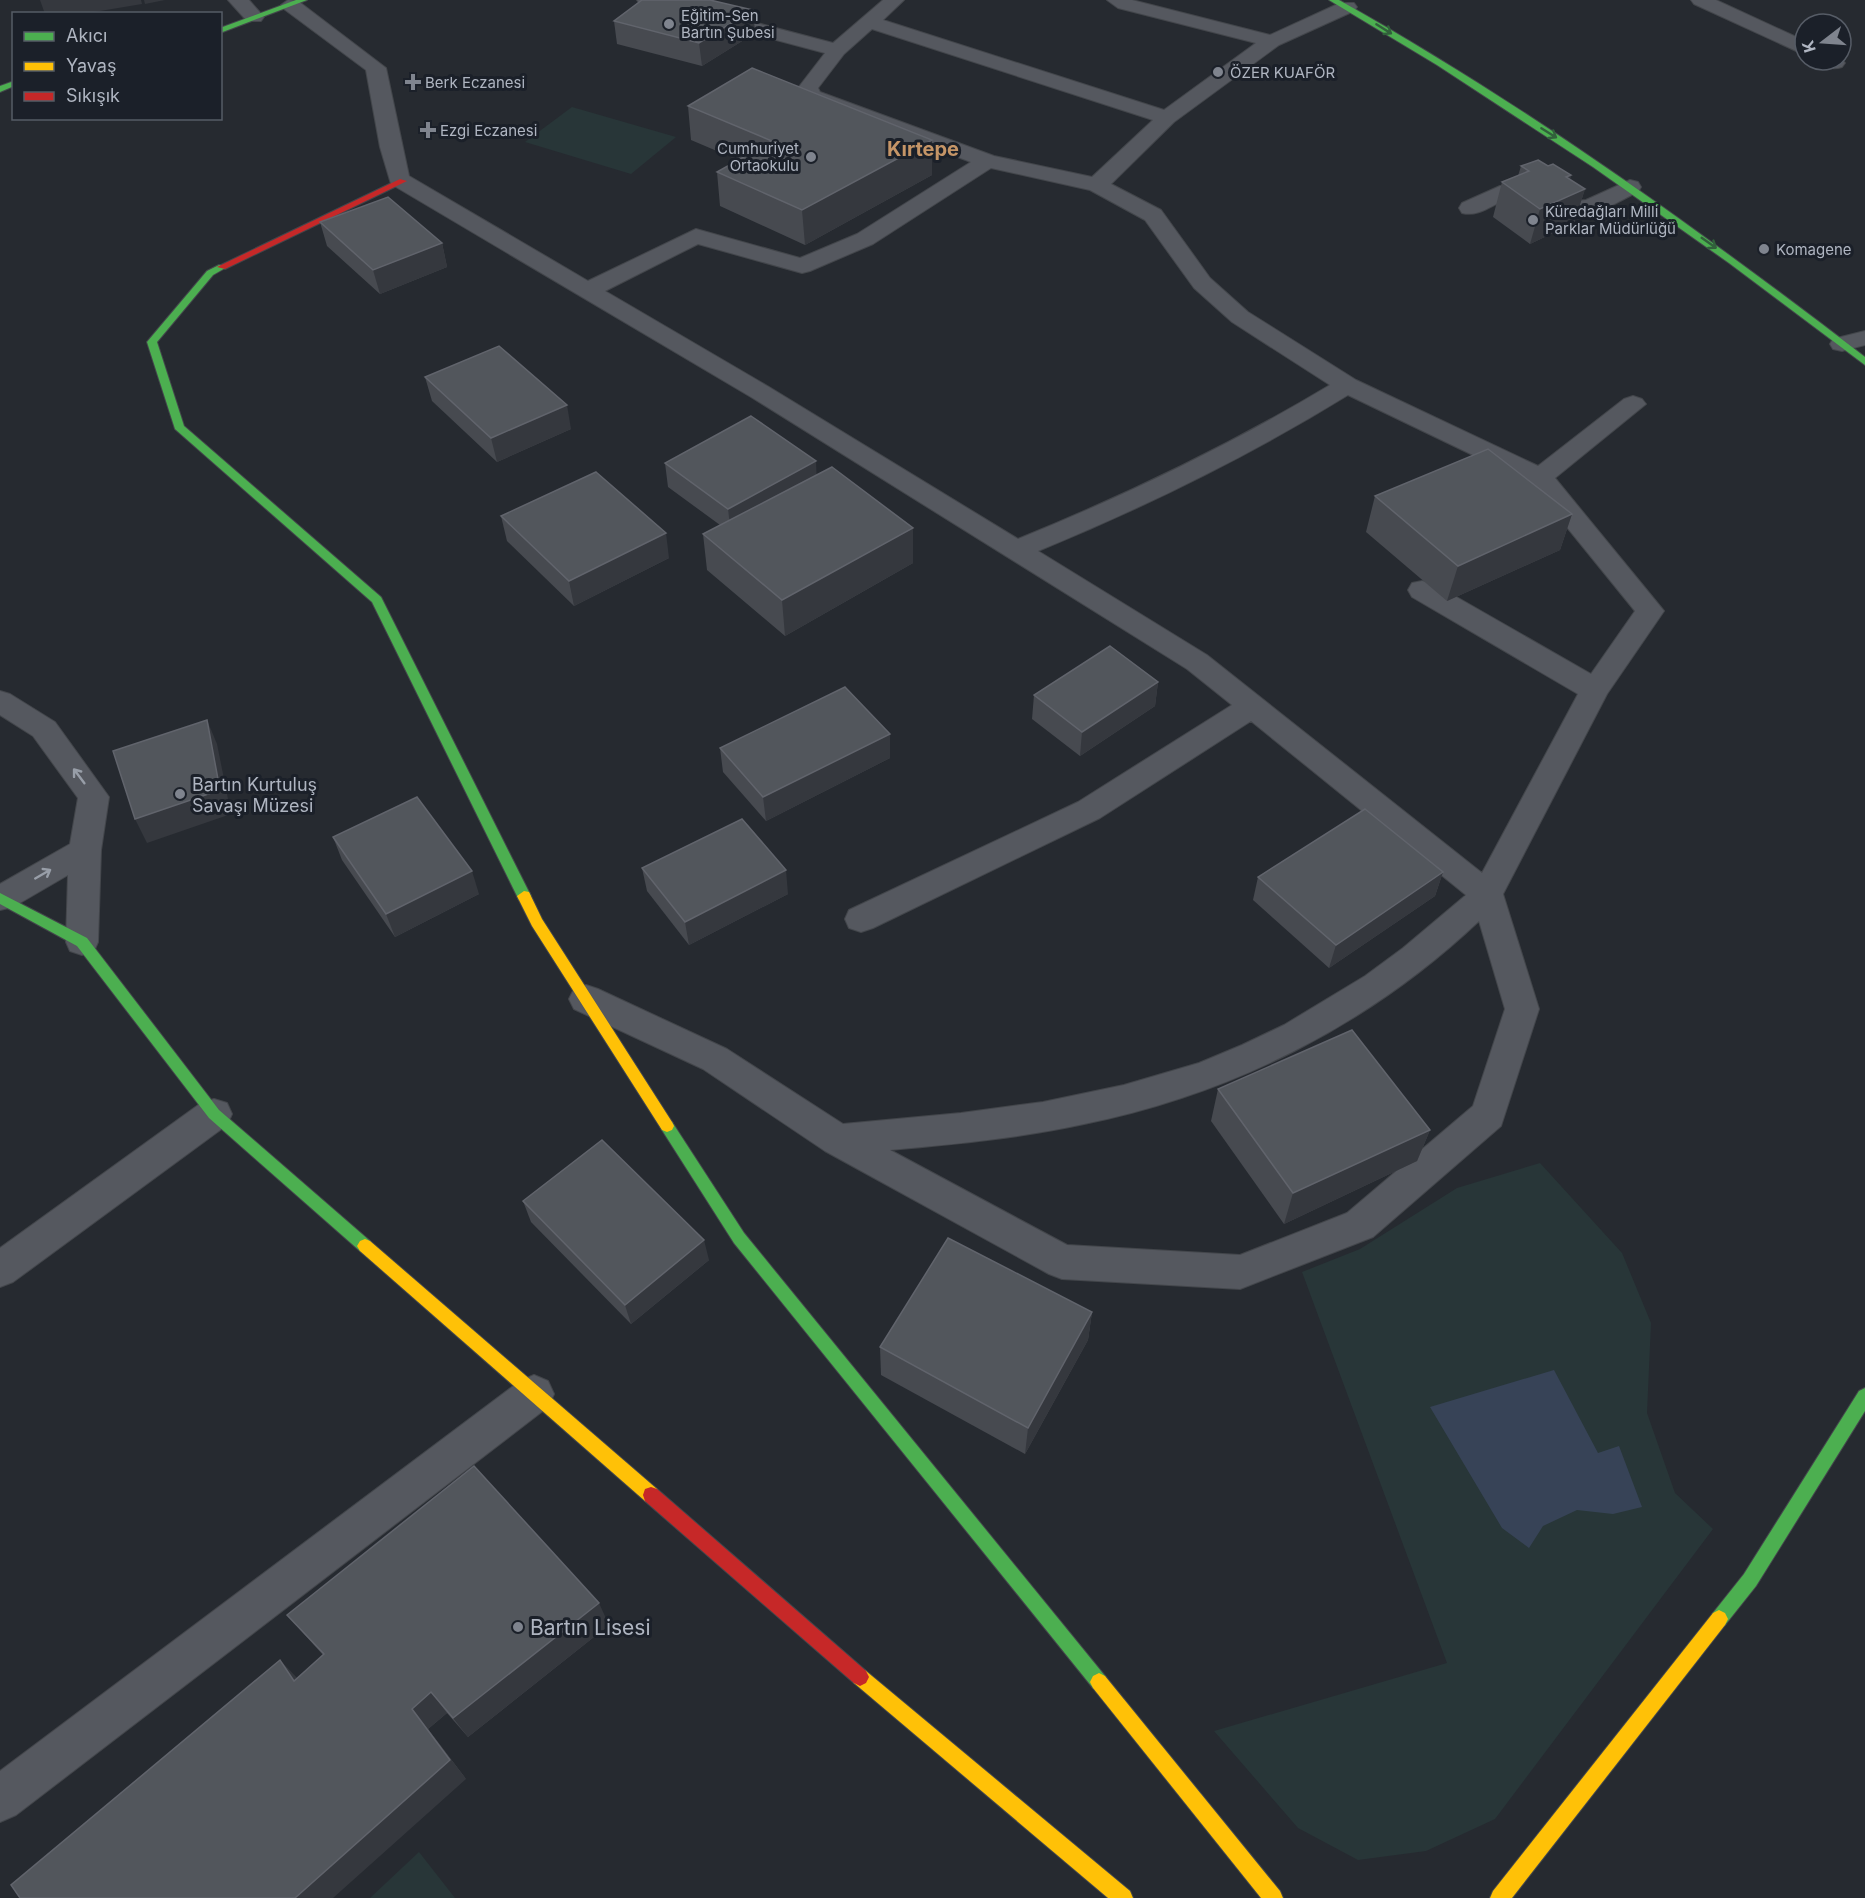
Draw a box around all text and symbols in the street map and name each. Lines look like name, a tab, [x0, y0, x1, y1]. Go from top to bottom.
place label: Eğitim-Sen Bartın Şubesi	[681, 6, 775, 42]
legend	[12, 12, 222, 120]
north arrow	[1793, 12, 1853, 72]
marker: Eğitim-Sen Bartın Şubesi	[662, 17, 676, 31]
one-way arrow	[1375, 23, 1392, 35]
text: Akıcı	[66, 25, 107, 46]
text: K	[1797, 37, 1820, 55]
text: Yavaş	[66, 55, 116, 76]
place label: ÖZER KUAFÖR	[1230, 63, 1335, 82]
marker: ÖZER KUAFÖR	[1211, 65, 1225, 79]
place label: Berk Eczanesi	[425, 73, 525, 92]
marker: Berk Eczanesi	[406, 75, 420, 89]
text: Sıkışık	[66, 85, 120, 106]
place label: Ezgi Eczanesi	[440, 121, 537, 140]
marker: Ezgi Eczanesi	[421, 123, 435, 137]
one-way arrow	[1540, 127, 1557, 139]
district label: Kırtepe	[887, 137, 959, 161]
place label: Cumhuriyet Ortaokulu	[717, 139, 799, 175]
marker: Cumhuriyet Ortaokulu	[804, 150, 818, 164]
place label: Küredağları Milli Parklar Müdürlüğü	[1545, 202, 1676, 238]
marker: Küredağları Milli Parklar Müdürlüğü	[1526, 213, 1540, 227]
one-way arrow	[1701, 237, 1717, 249]
place label: Komagene	[1776, 240, 1852, 259]
marker: Komagene	[1757, 242, 1771, 256]
one-way arrow	[73, 769, 85, 785]
place label: Bartın Kurtuluş Savaşı Müzesi	[192, 774, 317, 816]
marker: Bartın Kurtuluş Savaşı Müzesi	[173, 787, 187, 801]
one-way arrow	[34, 868, 51, 880]
place label: Bartın Lisesi	[530, 1615, 651, 1640]
marker: Bartın Lisesi	[511, 1620, 525, 1634]

